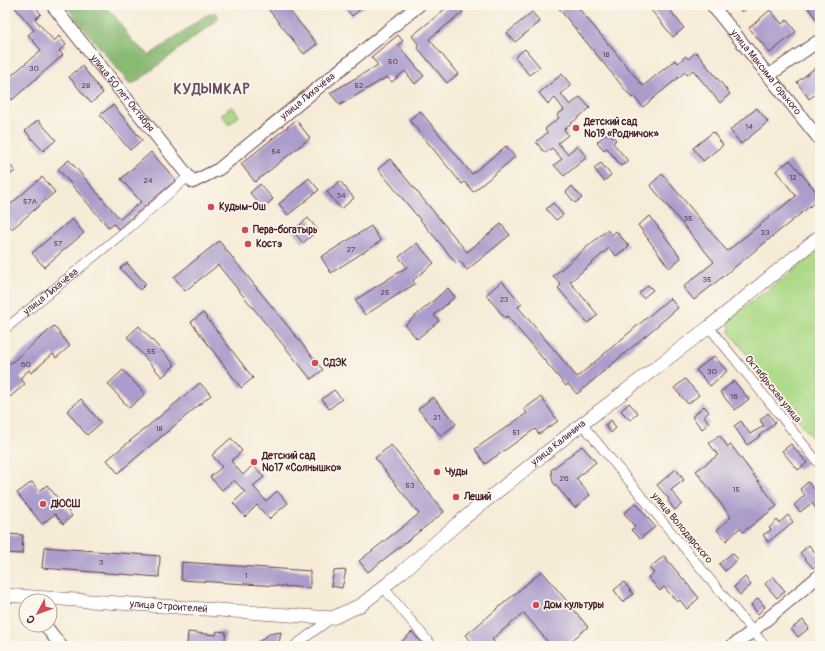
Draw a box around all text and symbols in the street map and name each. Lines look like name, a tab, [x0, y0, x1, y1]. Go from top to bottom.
street label: улица Максима Горького	[727, 26, 804, 118]
house number: 18	[602, 50, 610, 59]
street label: улица 50 лет Октября	[87, 52, 157, 135]
house number: 50	[388, 57, 398, 66]
house number: 30	[29, 64, 39, 73]
street label: улица Лихачёва	[277, 70, 338, 123]
house number: 28	[82, 81, 90, 90]
district label: КУДЫМКАР	[173, 81, 251, 98]
house number: 52	[355, 81, 364, 90]
place label: Детский сад №19 «Родничок»	[583, 116, 660, 140]
house number: 14	[745, 122, 753, 131]
marker: Детский сад №19 «Родничок»	[571, 123, 581, 133]
house number: 54	[272, 147, 281, 156]
house number: 12	[789, 173, 797, 182]
house number: 24	[143, 176, 153, 185]
house number: 34	[336, 191, 346, 200]
house number: 57А	[23, 197, 37, 206]
place label: Кудым-Ош	[219, 201, 266, 213]
marker: Кудым-Ош	[206, 202, 216, 212]
house number: 35	[684, 214, 692, 223]
place label: Пера-богатырь	[253, 224, 318, 236]
marker: Пера-богатырь	[240, 225, 250, 235]
house number: 33	[761, 228, 770, 237]
place label: Костэ	[256, 238, 283, 250]
house number: 57	[54, 239, 63, 248]
marker: Костэ	[243, 239, 253, 249]
house number: 27	[347, 245, 356, 254]
street label: улица Лихачёва	[20, 266, 81, 318]
house number: 35	[703, 275, 711, 284]
house number: 25	[381, 288, 389, 297]
house number: 23	[500, 295, 509, 304]
house number: 55	[147, 347, 155, 356]
street label: Октябрьская улица	[742, 353, 804, 425]
place label: СДЭК	[323, 357, 347, 369]
marker: СДЭК	[310, 358, 320, 368]
house number: 60	[21, 360, 32, 369]
house number: 30	[707, 367, 717, 376]
house number: 16	[730, 392, 738, 401]
house number: 21	[433, 413, 441, 422]
street label: улица Калинина	[528, 417, 588, 469]
house number: 18	[155, 424, 163, 433]
house number: 51	[512, 428, 520, 437]
place label: Детский сад №17 «Солнышко»	[261, 450, 342, 474]
marker: Детский сад №17 «Солнышко»	[249, 457, 259, 467]
place label: Чуды	[445, 466, 468, 478]
marker: Чуды	[432, 467, 442, 477]
house number: 26	[559, 474, 569, 483]
house number: 53	[406, 481, 415, 490]
house number: 15	[732, 485, 740, 494]
street label: улица Володарского	[648, 489, 715, 566]
place label: Леший	[463, 491, 491, 503]
marker: Леший	[451, 492, 461, 502]
place label: ДЮСШ	[50, 498, 81, 510]
marker: ДЮСШ	[38, 499, 48, 509]
house number: 3	[99, 558, 104, 567]
house number: 1	[244, 571, 248, 580]
north arrow	[18, 593, 58, 633]
street label: улица Строителей	[128, 598, 208, 615]
place label: Дом культуры	[543, 599, 604, 611]
marker: Дом культуры	[531, 600, 541, 610]
text: С	[24, 612, 38, 626]

